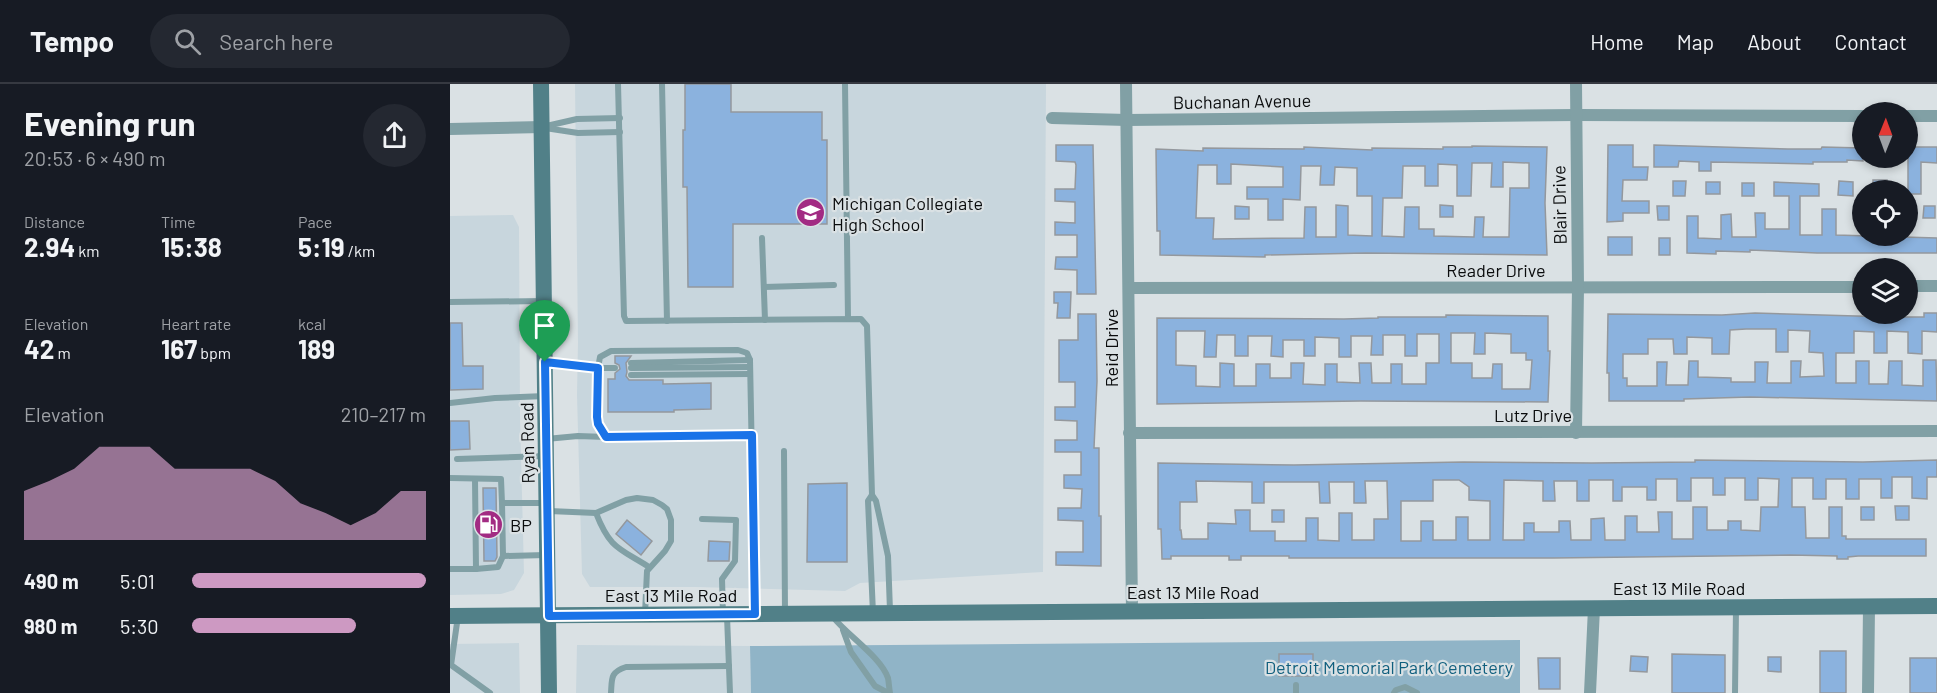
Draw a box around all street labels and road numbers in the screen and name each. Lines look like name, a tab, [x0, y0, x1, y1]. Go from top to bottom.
street label: Buchanan Avenue	[1173, 89, 1311, 113]
street label: Blair Drive	[1547, 165, 1571, 245]
street label: Reader Drive	[1446, 259, 1546, 281]
street label: Reid Drive	[1100, 309, 1122, 387]
street label: Ryan Road	[515, 402, 539, 484]
street label: Lutz Drive	[1494, 404, 1572, 426]
street label: East 13 Mile Road	[1613, 577, 1745, 599]
street label: East 13 Mile Road	[1127, 581, 1259, 603]
street label: East 13 Mile Road	[605, 584, 737, 606]

